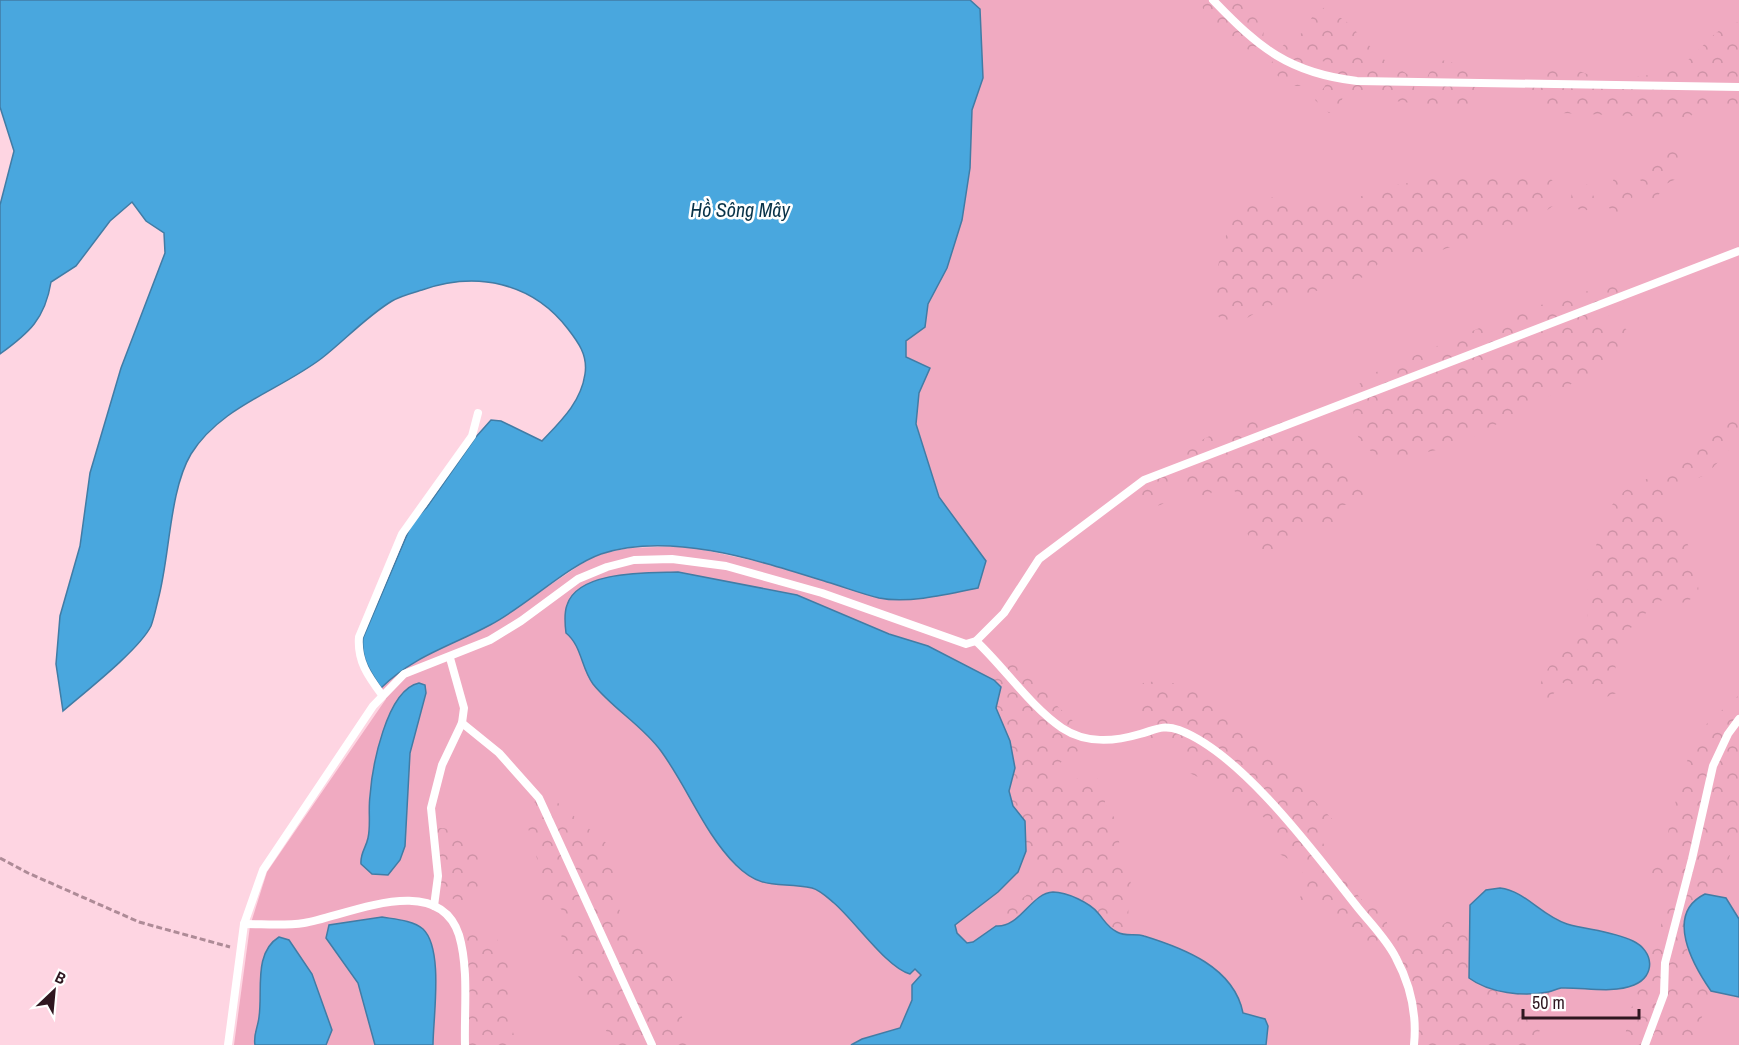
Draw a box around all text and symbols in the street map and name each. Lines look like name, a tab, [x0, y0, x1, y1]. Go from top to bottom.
water label: Hồ Sông Mây	[690, 196, 790, 223]
north arrow	[24, 961, 84, 1021]
text: B	[51, 966, 70, 989]
scale bar	[1523, 982, 1638, 1020]
text: 50 m	[1532, 990, 1565, 1015]

